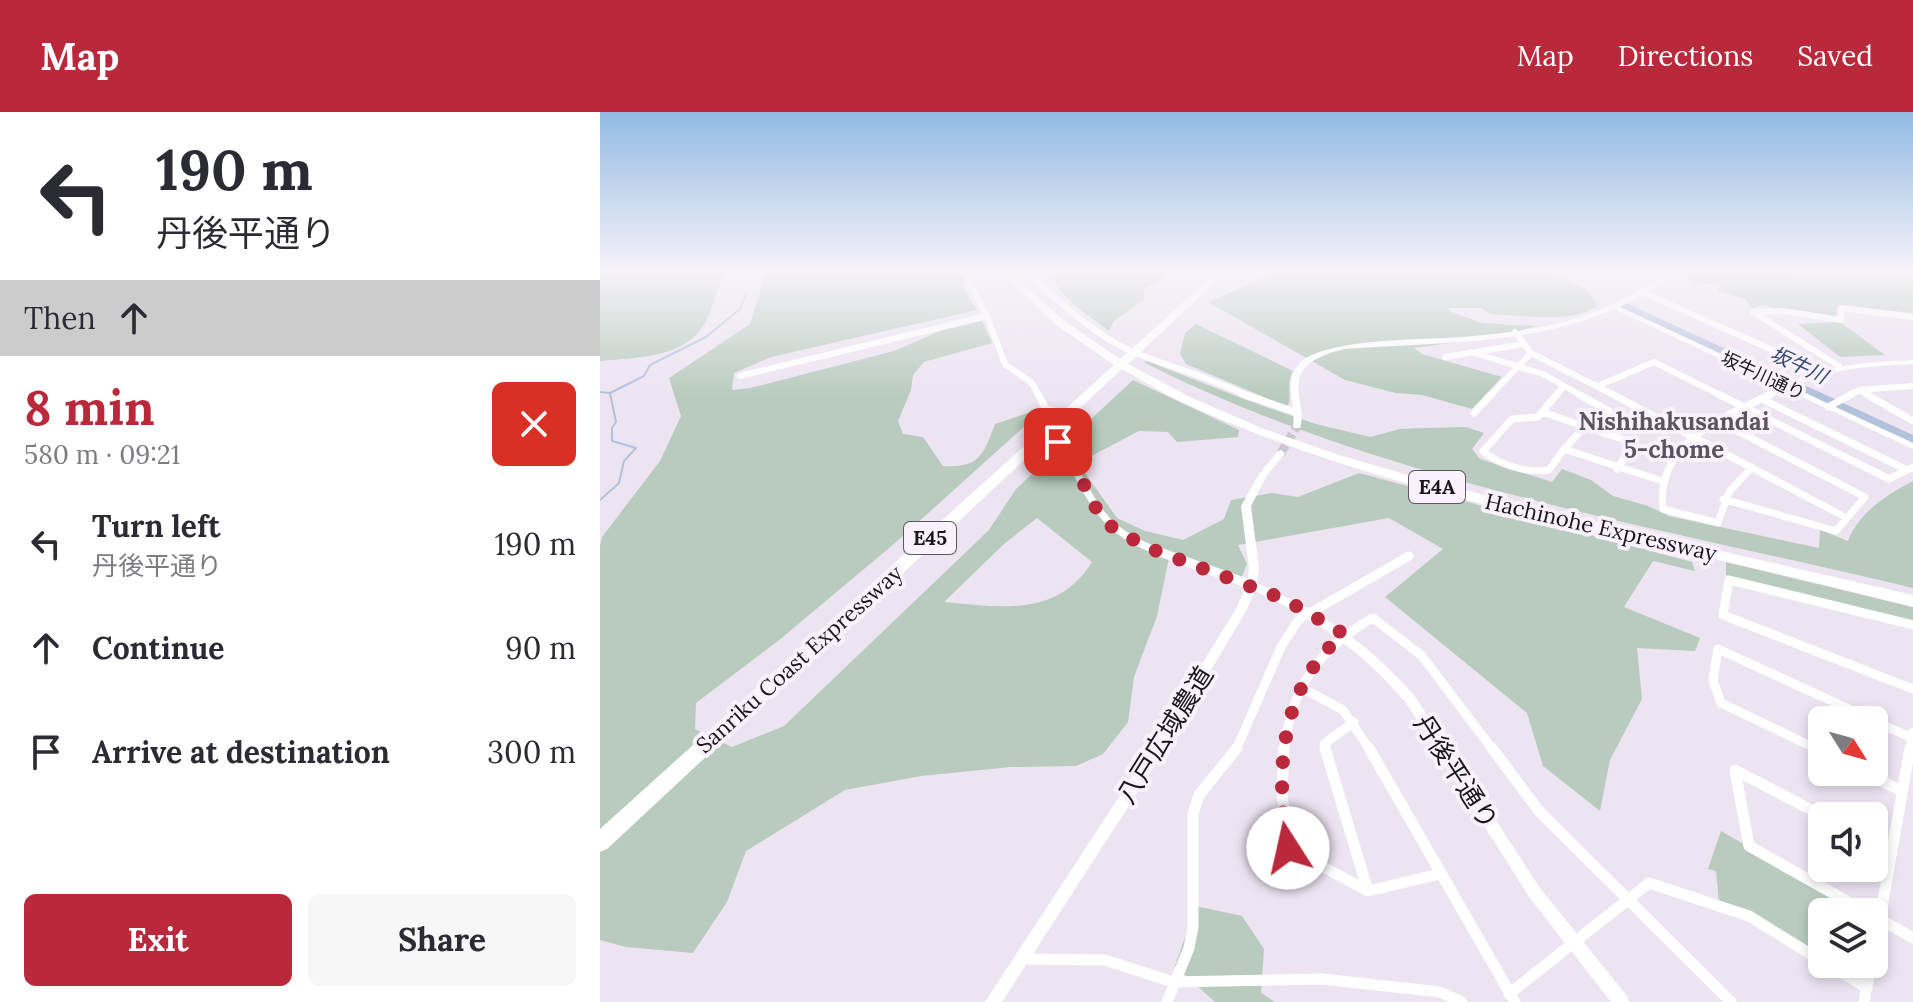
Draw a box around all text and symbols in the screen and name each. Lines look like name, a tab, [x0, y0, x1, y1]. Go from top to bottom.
text: Map	[40, 32, 119, 80]
text: Map	[1517, 38, 1574, 74]
text: Directions	[1618, 38, 1753, 74]
text: Saved	[1797, 38, 1873, 74]
text: 190 m	[156, 134, 313, 205]
icon: left	[24, 144, 128, 248]
text: 丹後平通り	[156, 210, 336, 256]
icon: ahead	[112, 296, 156, 340]
text: Then	[24, 299, 96, 337]
water label: 坂牛川	[1767, 341, 1833, 389]
street label: 坂牛川通り	[1718, 346, 1809, 405]
text: 8 min	[24, 377, 155, 438]
button: close	[492, 382, 576, 466]
district label: Nishihakusandai 5-chome	[1578, 406, 1770, 465]
pin	[1024, 408, 1092, 476]
icon: arrive	[1036, 420, 1080, 464]
text: 580 m · 09:21	[24, 438, 180, 471]
road number: E4A	[1409, 471, 1465, 503]
street label: Hachinohe Expressway	[1482, 487, 1720, 567]
text: Turn left	[92, 507, 220, 545]
icon: left	[24, 522, 68, 566]
road number: E45	[904, 522, 956, 554]
text: 190 m	[494, 525, 576, 563]
text: 丹後平通り	[92, 549, 222, 582]
street label: Sanriku Coast Expressway	[690, 559, 908, 759]
icon: ahead	[24, 626, 68, 670]
text: Continue	[92, 629, 224, 667]
text: 90 m	[505, 629, 576, 667]
street label: 八戸広域農道	[1109, 660, 1220, 810]
north arrow	[1808, 706, 1888, 786]
map controls	[1808, 706, 1888, 978]
street label: 丹後平通り	[1407, 708, 1506, 835]
icon: arrive	[24, 730, 68, 774]
text: Arrive at destination	[92, 733, 390, 771]
text: 300 m	[487, 733, 576, 771]
button: sound	[1808, 802, 1888, 882]
position arrow	[1246, 806, 1330, 890]
button: Exit	[24, 894, 292, 986]
button: Share	[308, 894, 576, 986]
button: layers	[1808, 898, 1888, 978]

